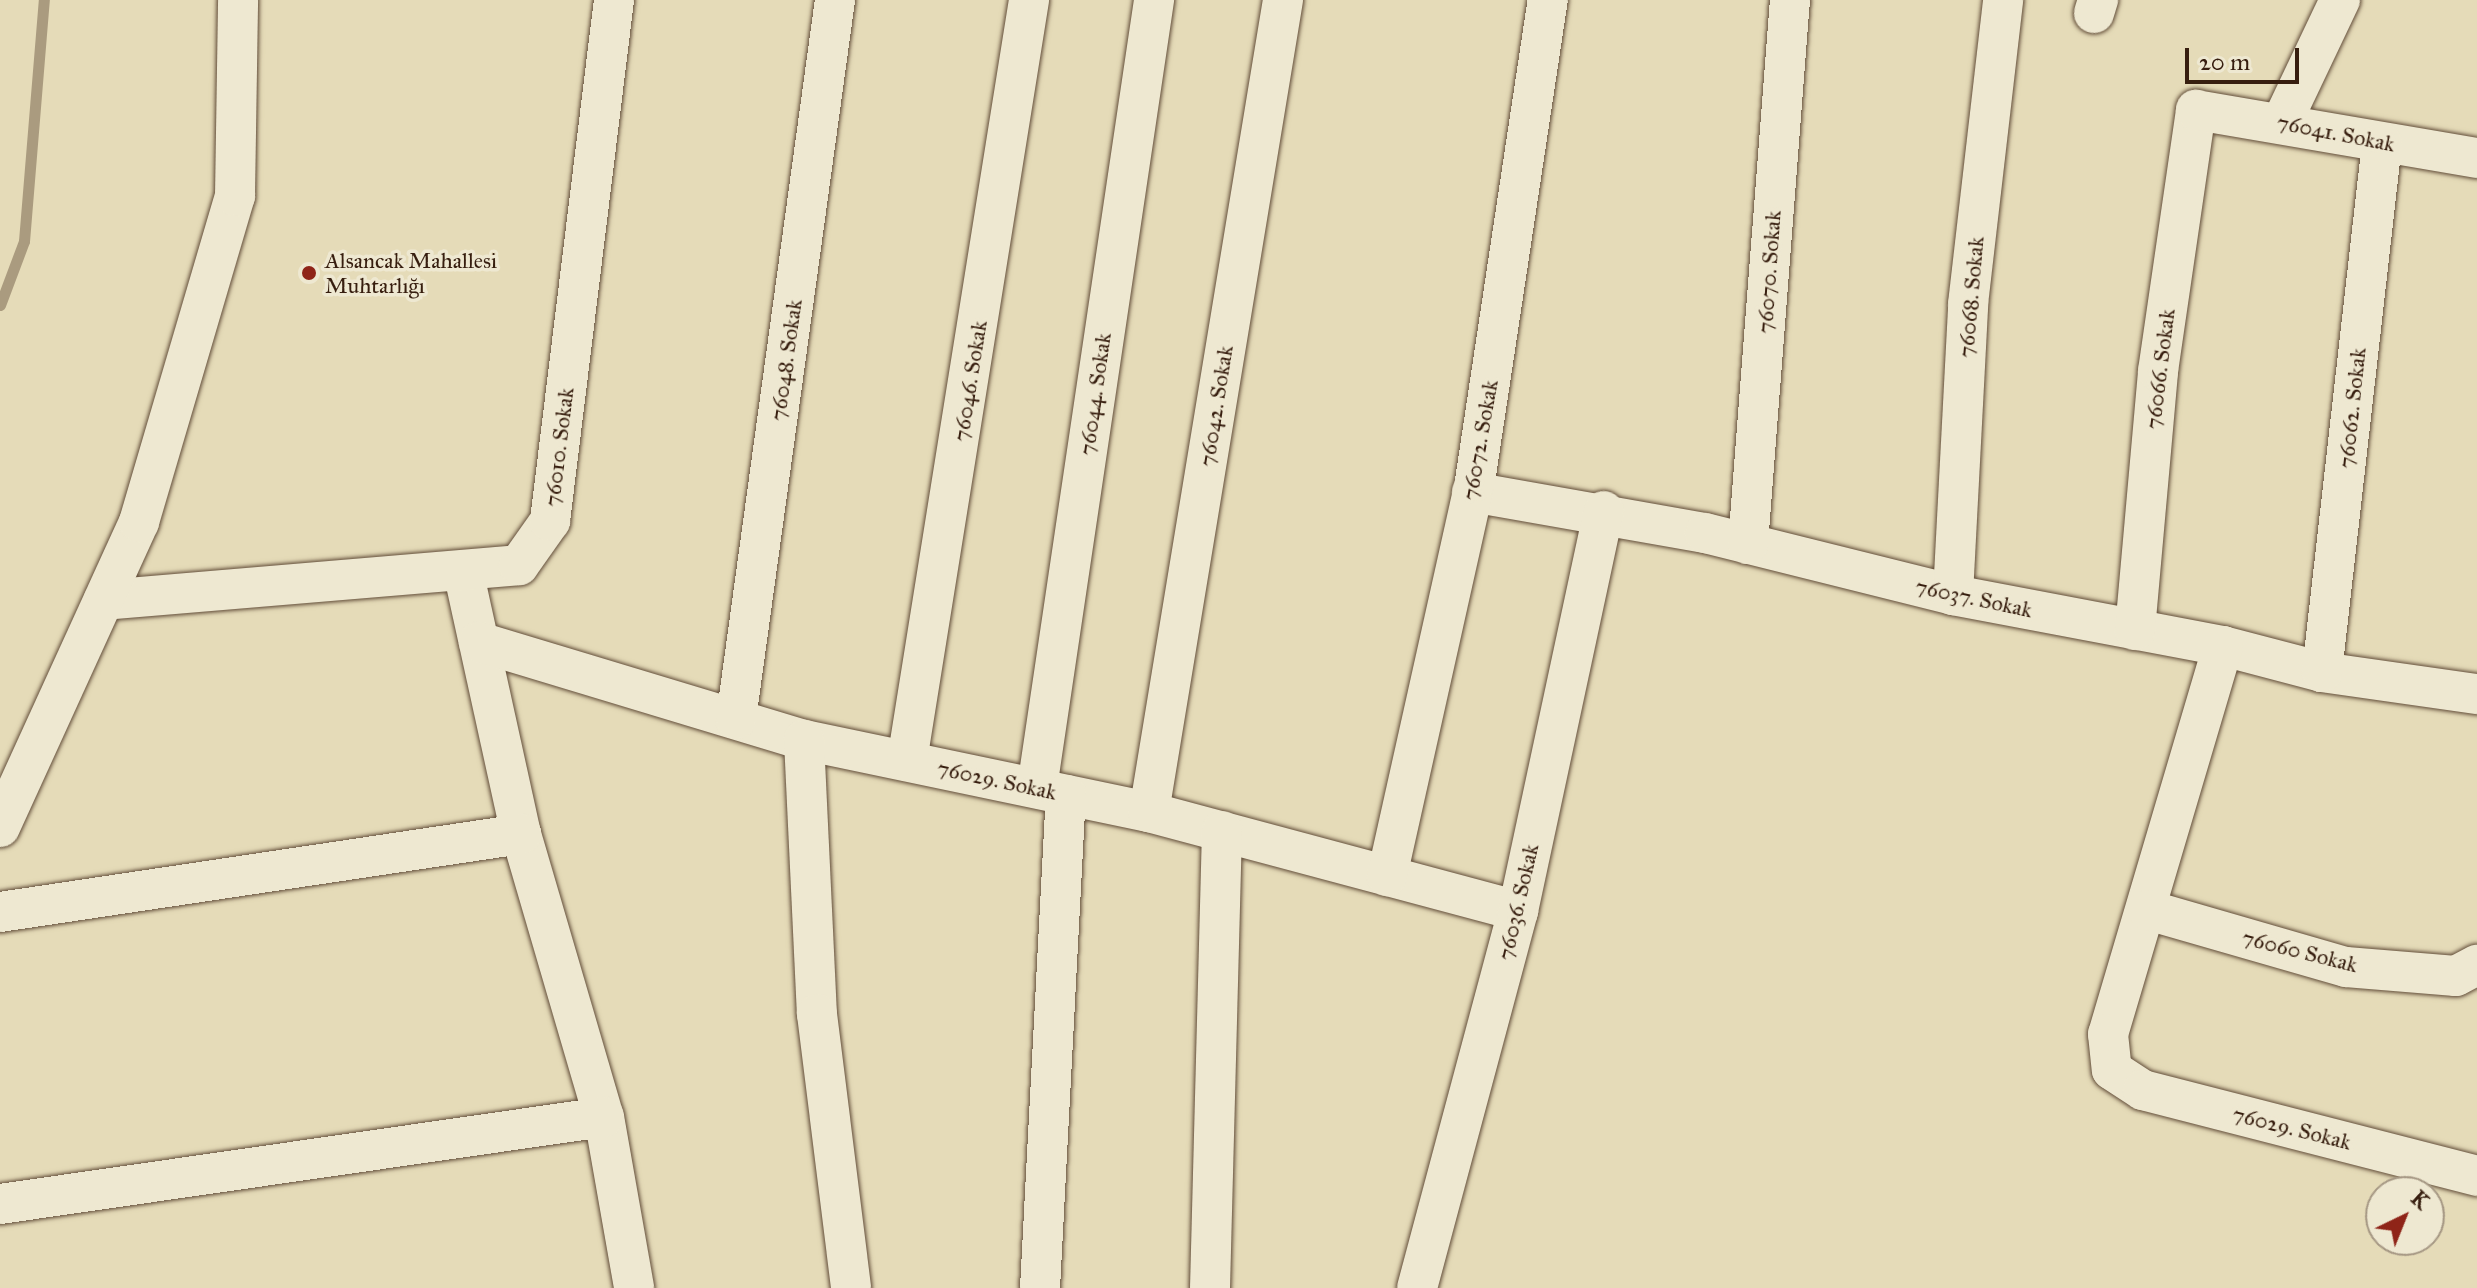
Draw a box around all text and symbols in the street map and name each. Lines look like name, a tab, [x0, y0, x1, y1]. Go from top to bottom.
scale bar	[2189, 32, 2303, 82]
text: 20 m	[2199, 47, 2250, 77]
street label: 76041. Sokak	[2275, 109, 2397, 157]
street label: 76070. Sokak	[1752, 210, 1786, 334]
street label: 76068. Sokak	[1953, 235, 1989, 359]
place label: Alsancak Mahallesi Muhtarlığı	[325, 247, 497, 298]
marker: Alsancak Mahallesi Muhtarlığı	[300, 264, 318, 282]
street label: 76048. Sokak	[764, 297, 808, 423]
street label: 76066. Sokak	[2140, 307, 2180, 431]
street label: 76046. Sokak	[947, 319, 993, 443]
street label: 76044. Sokak	[1073, 331, 1117, 457]
street label: 76042. Sokak	[1193, 344, 1239, 468]
street label: 76062. Sokak	[2333, 346, 2371, 470]
street label: 76072. Sokak	[1456, 378, 1504, 502]
street label: 76010. Sokak	[539, 386, 579, 508]
street label: 76037. Sokak	[1913, 573, 2035, 623]
street label: 76029. Sokak	[935, 754, 1059, 806]
street label: 76036. Sokak	[1492, 841, 1544, 963]
street label: 76060 Sokak	[2240, 924, 2360, 978]
street label: 76029. Sokak	[2230, 1101, 2354, 1155]
north arrow	[2365, 1176, 2445, 1256]
text: K	[2405, 1184, 2435, 1215]

